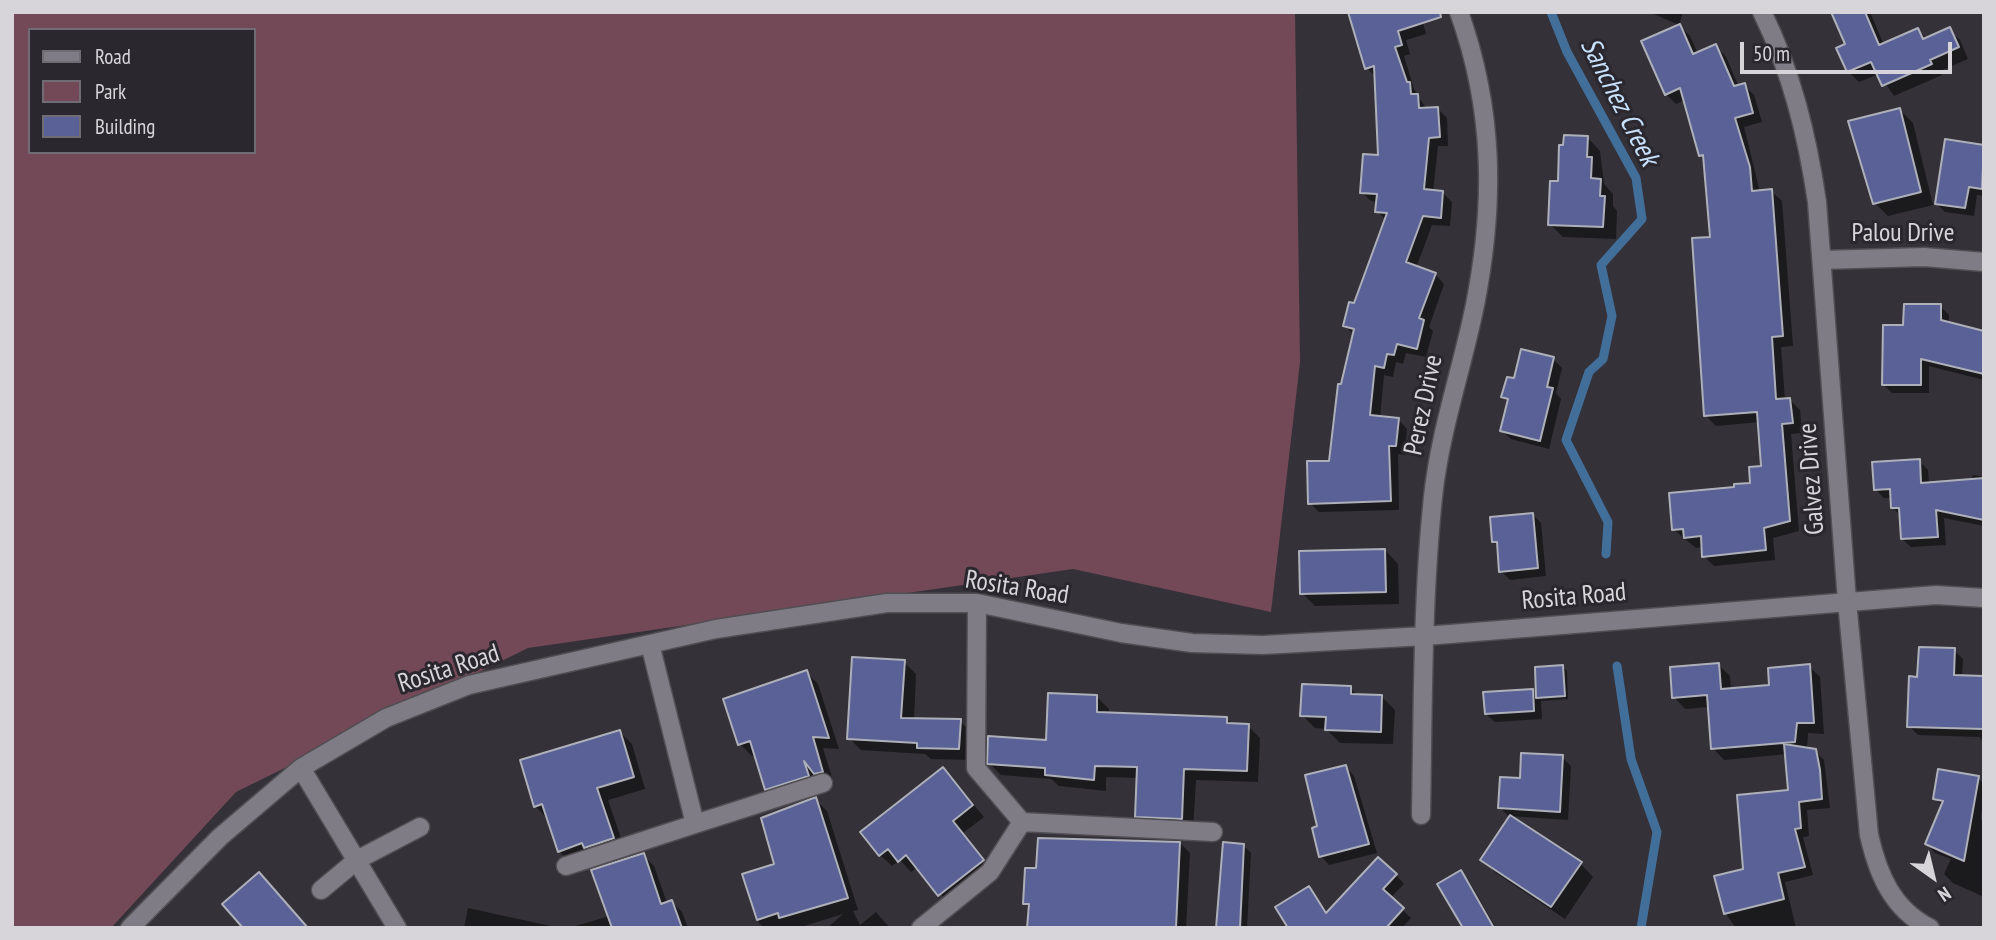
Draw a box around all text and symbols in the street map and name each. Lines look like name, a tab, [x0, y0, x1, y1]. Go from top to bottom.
legend	[28, 28, 256, 154]
scale bar	[1744, 28, 1956, 72]
water label: Sanchez Creek	[1572, 32, 1666, 172]
text: 50 m	[1753, 40, 1790, 67]
text: Road	[95, 43, 131, 70]
text: Park	[95, 78, 126, 105]
text: Building	[95, 113, 155, 140]
street label: Palou Drive	[1852, 218, 1954, 250]
street label: Perez Drive	[1398, 352, 1450, 458]
street label: Galvez Drive	[1793, 422, 1831, 536]
street label: Rosita Road	[963, 564, 1071, 612]
street label: Rosita Road	[1521, 577, 1627, 617]
street label: Rosita Road	[394, 638, 504, 700]
north arrow	[1898, 842, 1968, 912]
text: N	[1934, 882, 1956, 907]

